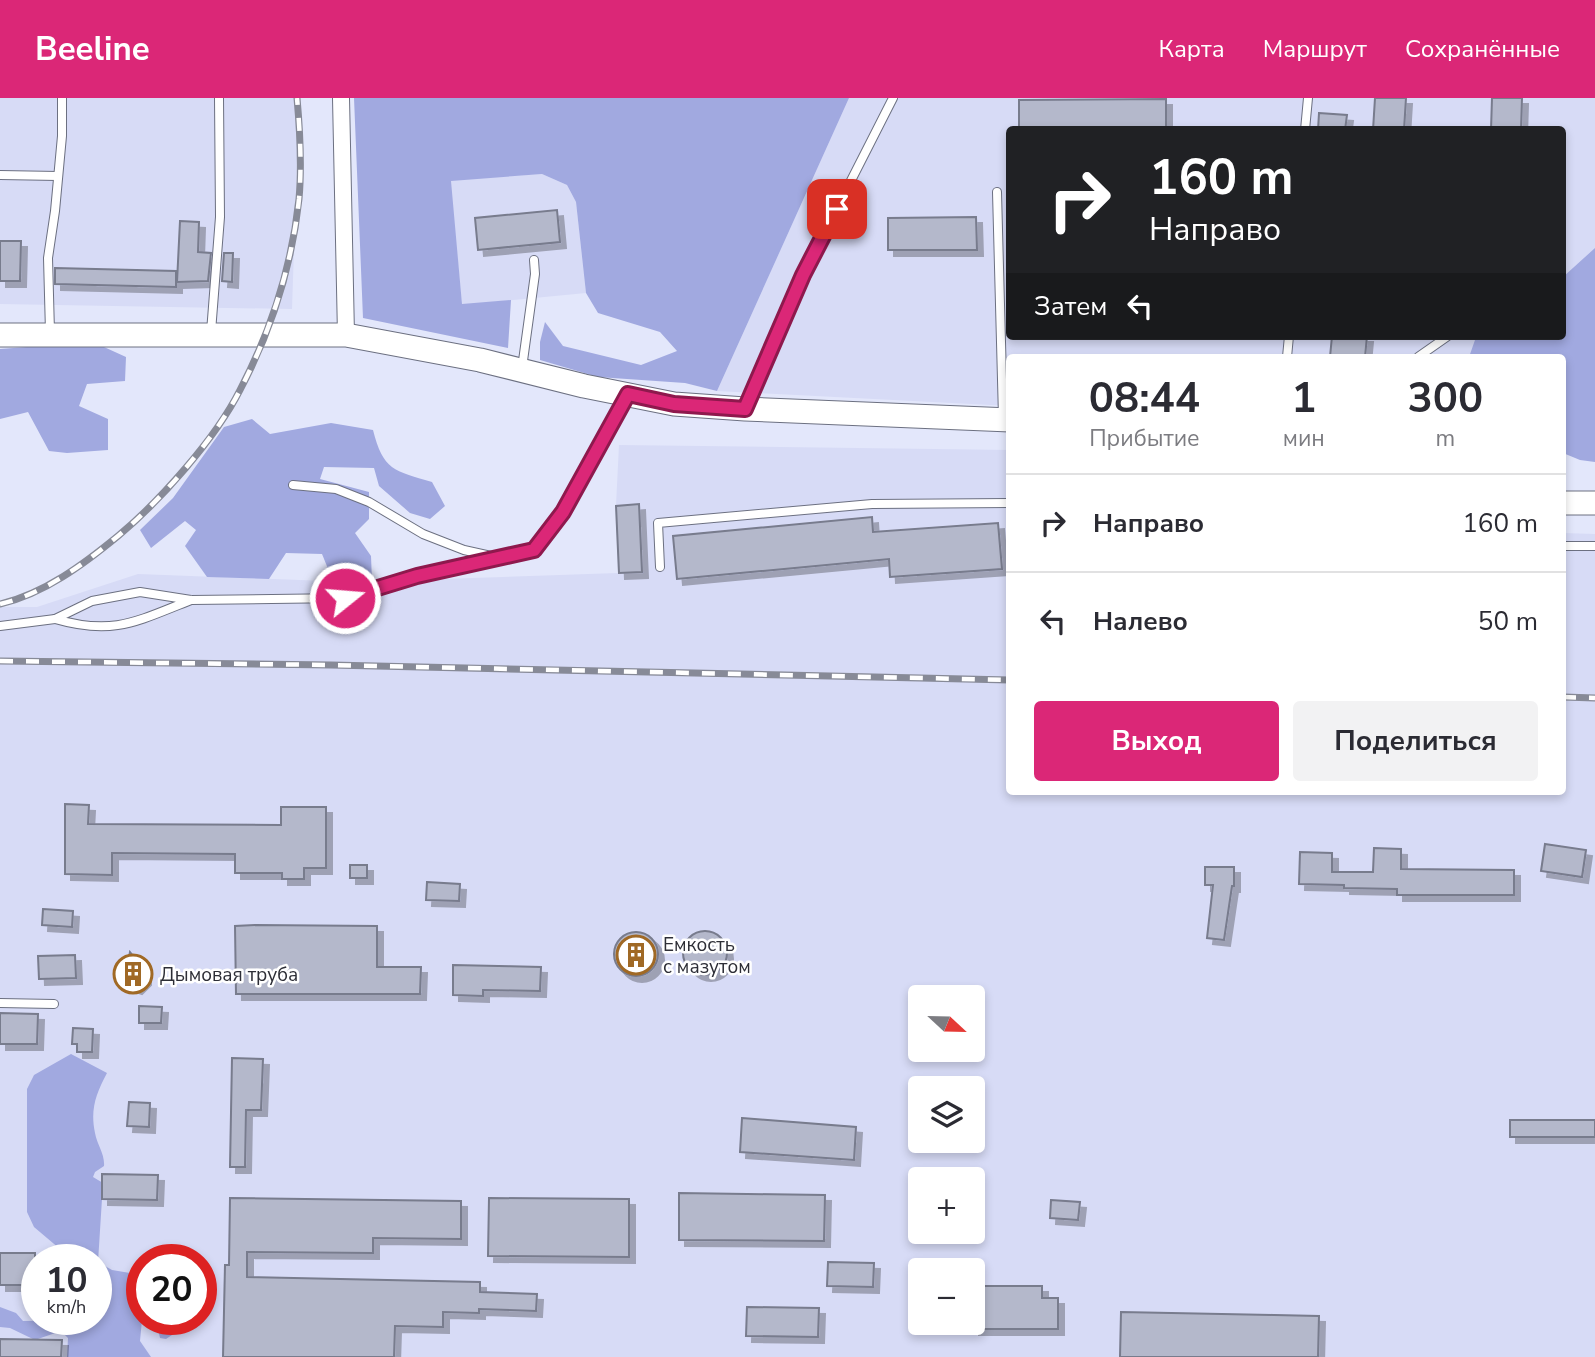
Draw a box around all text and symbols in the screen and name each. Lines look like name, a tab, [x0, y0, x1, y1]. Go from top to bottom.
text: Beeline	[35, 27, 150, 72]
text: Карта	[1159, 33, 1225, 65]
text: Маршрут	[1263, 33, 1367, 65]
text: Сохранённые	[1405, 33, 1560, 65]
text: 160 m	[1149, 144, 1293, 211]
icon: right	[1034, 154, 1125, 245]
pin	[807, 179, 867, 239]
icon: arrive	[818, 190, 856, 228]
text: Направо	[1149, 208, 1281, 251]
icon: left	[1121, 287, 1159, 325]
text: Затем	[1034, 289, 1107, 324]
text: 08:44	[1089, 370, 1200, 427]
text: 1	[1291, 370, 1316, 427]
text: 300	[1408, 370, 1483, 427]
text: Прибытие	[1089, 423, 1200, 454]
text: мин	[1283, 423, 1325, 454]
text: m	[1436, 423, 1455, 454]
icon: right	[1034, 504, 1072, 542]
text: Направо	[1093, 506, 1204, 541]
text: 160 m	[1462, 506, 1538, 541]
position arrow	[308, 561, 382, 635]
icon: left	[1034, 602, 1072, 640]
text: Налево	[1093, 604, 1188, 639]
text: 50 m	[1478, 604, 1538, 639]
button: Выход	[1034, 701, 1279, 781]
button: Поделиться	[1293, 701, 1538, 781]
place label: Емкость с мазутом	[663, 932, 751, 980]
building icon: Емкость с мазутом	[615, 934, 657, 976]
building icon: Дымовая труба	[112, 953, 154, 995]
place label: Дымовая труба	[160, 962, 298, 988]
north arrow	[908, 985, 985, 1062]
map controls	[908, 985, 985, 1335]
button: layers	[908, 1076, 985, 1153]
button: +	[908, 1167, 985, 1244]
speed limit sign: 20	[126, 1244, 217, 1335]
text: 10	[45, 1257, 88, 1304]
button: −	[908, 1258, 985, 1335]
text: km/h	[47, 1295, 86, 1319]

